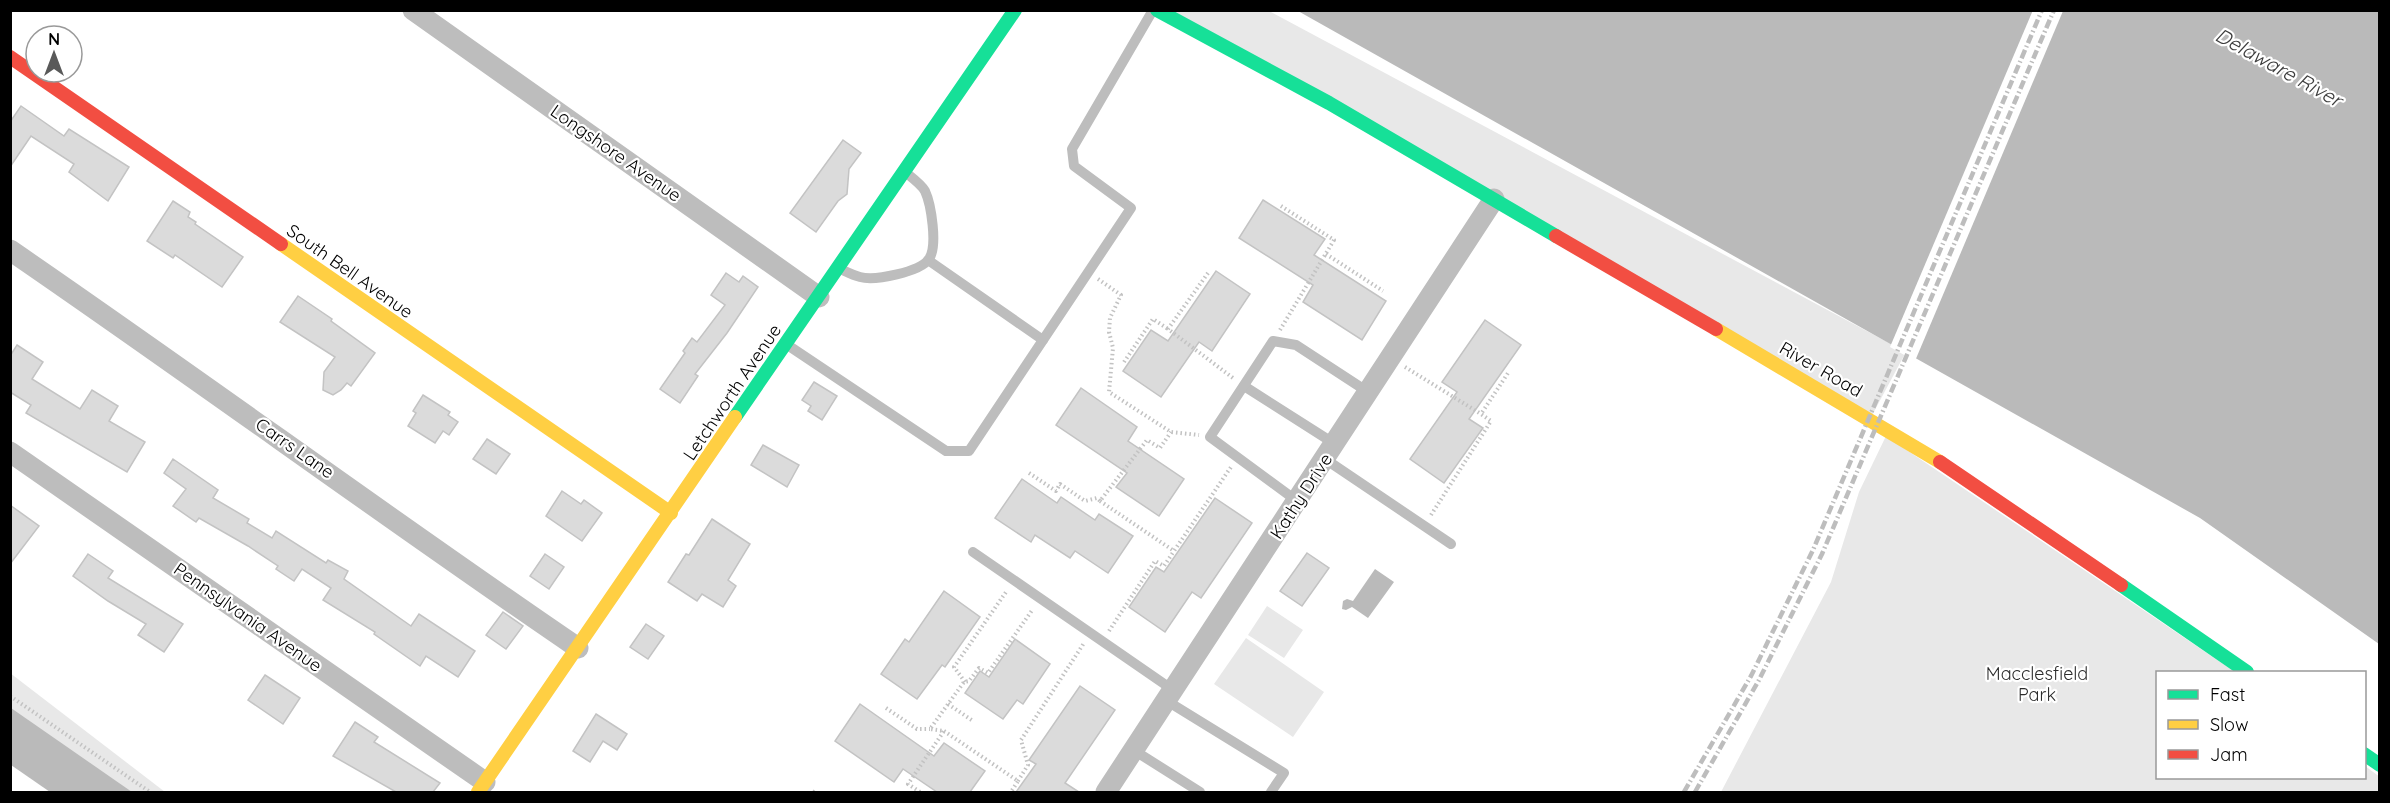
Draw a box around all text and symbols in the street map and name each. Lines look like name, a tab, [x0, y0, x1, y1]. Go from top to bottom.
water label: Delaware River	[2211, 22, 2349, 113]
north arrow	[24, 24, 84, 84]
text: N	[48, 29, 60, 49]
street label: Longshore Avenue	[546, 99, 686, 207]
street label: South Bell Avenue	[282, 219, 418, 323]
street label: Letchworth Avenue	[678, 319, 786, 465]
street label: River Road	[1775, 336, 1867, 402]
street label: Carrs Lane	[251, 412, 339, 484]
street label: Kathy Drive	[1265, 449, 1337, 543]
street label: Pennsylvania Avenue	[169, 557, 327, 677]
park label: Macclesfield Park	[1986, 662, 2088, 706]
legend	[2156, 671, 2366, 779]
text: Fast	[2210, 683, 2245, 706]
text: Slow	[2210, 713, 2248, 736]
text: Jam	[2210, 743, 2248, 766]

